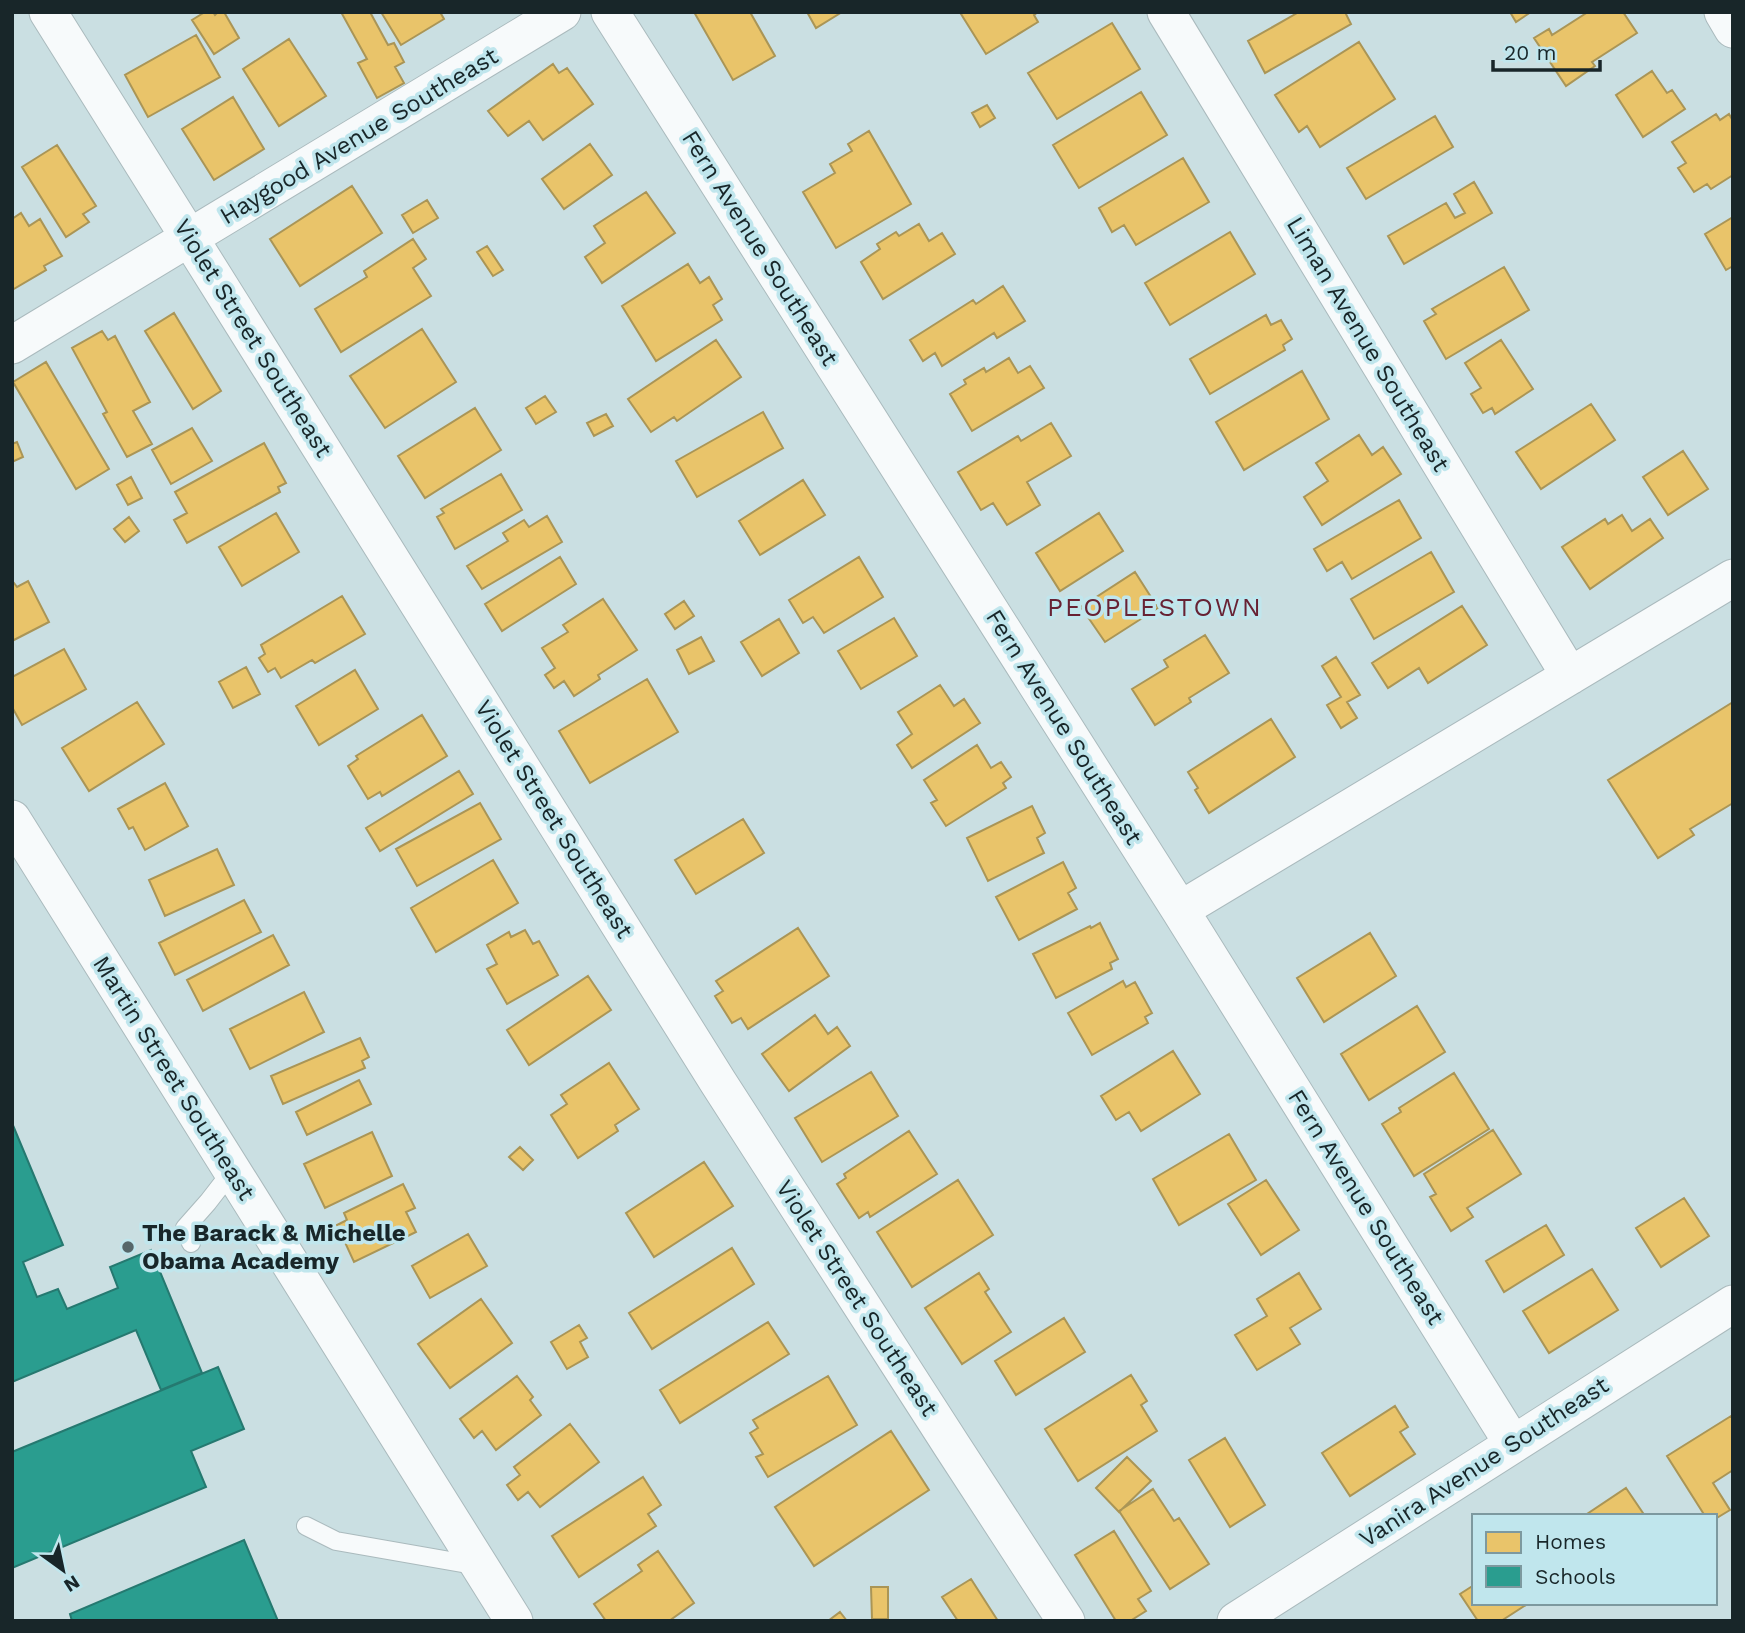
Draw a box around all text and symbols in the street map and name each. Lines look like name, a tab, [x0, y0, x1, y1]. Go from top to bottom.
scale bar	[1493, 28, 1600, 72]
text: 20 m	[1504, 40, 1556, 65]
street label: Haygood Avenue Southeast	[215, 42, 503, 230]
street label: Fern Avenue Southeast	[676, 125, 844, 371]
street label: Liman Avenue Southeast	[1281, 212, 1455, 476]
street label: Violet Street Southeast	[168, 214, 338, 462]
district label: PEOPLESTOWN	[1047, 592, 1263, 622]
street label: Fern Avenue Southeast	[980, 604, 1148, 850]
street label: Violet Street Southeast	[469, 695, 639, 943]
street label: Martin Street Southeast	[87, 951, 261, 1205]
street label: Fern Avenue Southeast	[1282, 1084, 1450, 1330]
street label: Violet Street Southeast	[770, 1175, 944, 1421]
place label: The Barack & Michelle Obama Academy	[142, 1219, 406, 1275]
marker: The Barack & Michelle Obama Academy	[120, 1239, 136, 1255]
street label: Vanira Avenue Southeast	[1354, 1371, 1614, 1553]
legend	[1472, 1514, 1717, 1605]
text: Homes	[1535, 1529, 1606, 1554]
north arrow	[28, 1535, 98, 1605]
text: Schools	[1535, 1564, 1616, 1589]
text: N	[60, 1570, 84, 1597]

